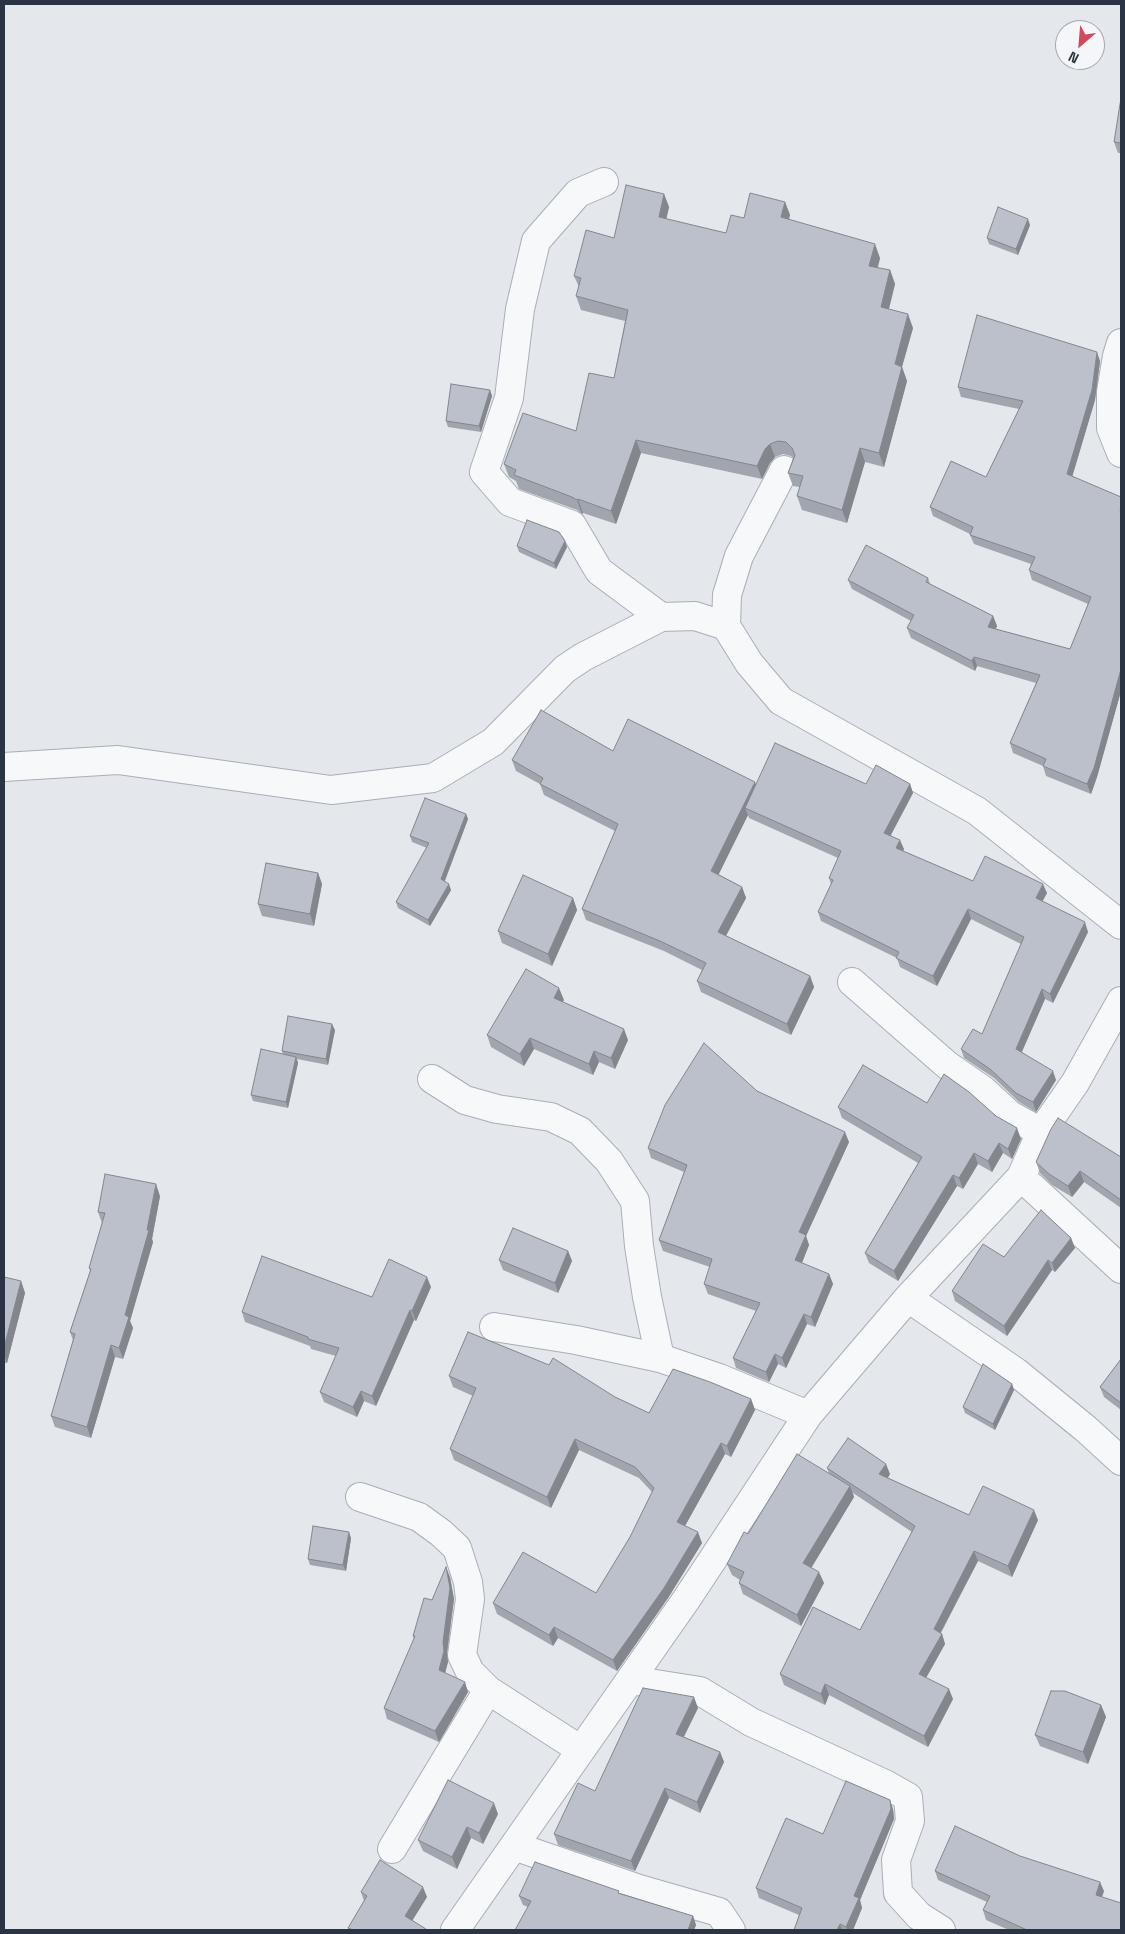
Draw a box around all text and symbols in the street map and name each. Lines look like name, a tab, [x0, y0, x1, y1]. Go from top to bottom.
north arrow	[1055, 20, 1105, 70]
text: N	[1065, 47, 1082, 68]

